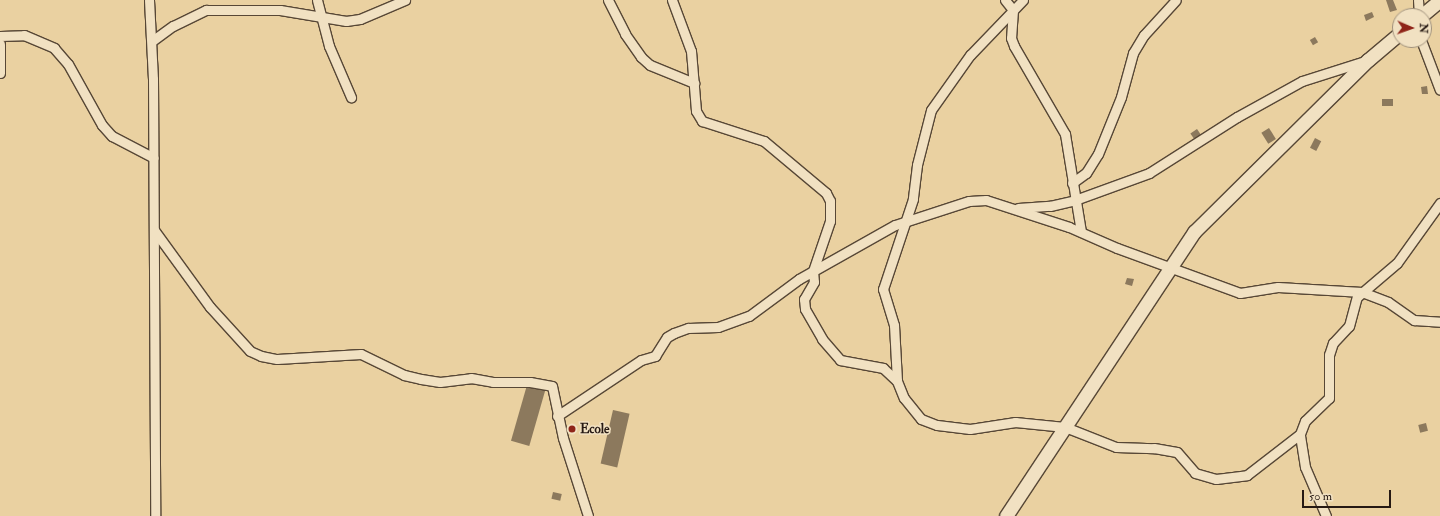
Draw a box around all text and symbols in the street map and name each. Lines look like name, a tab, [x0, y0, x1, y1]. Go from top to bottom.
north arrow	[1392, 8, 1432, 48]
text: N	[1417, 23, 1430, 34]
place label: Ecole	[580, 421, 609, 437]
marker: Ecole	[567, 424, 577, 434]
scale bar	[1304, 482, 1393, 508]
text: 50 m	[1309, 489, 1332, 504]

